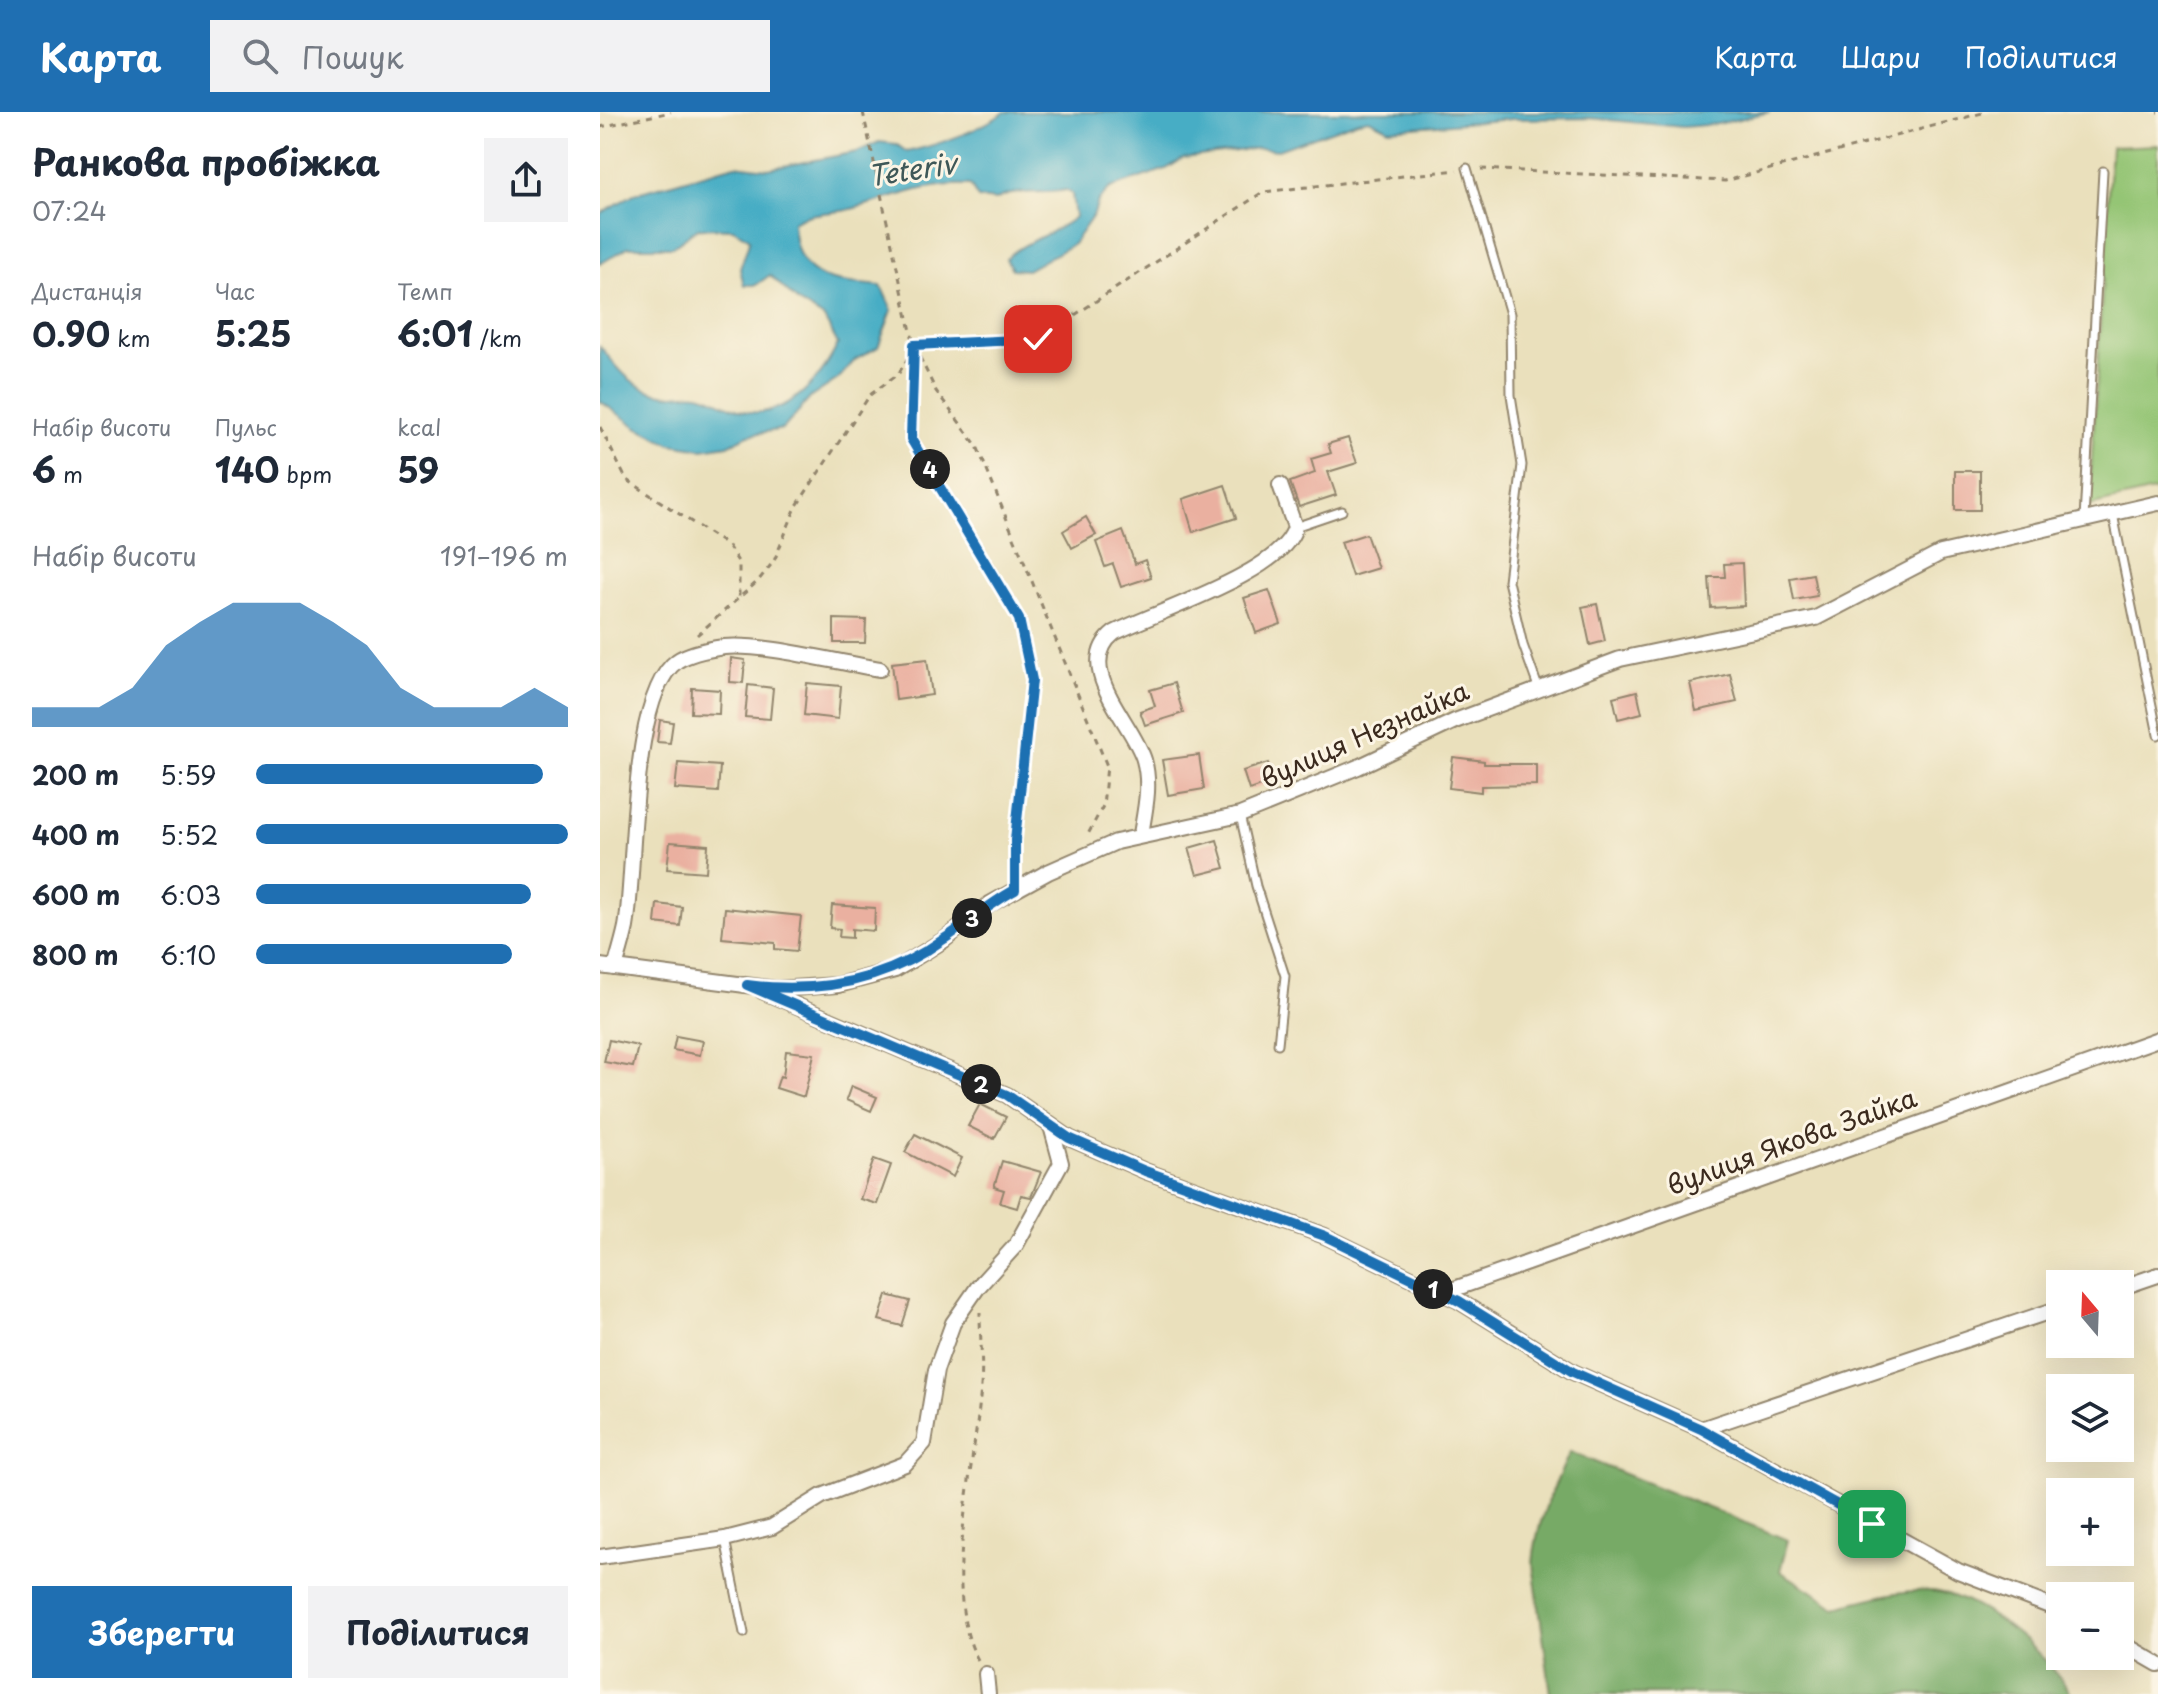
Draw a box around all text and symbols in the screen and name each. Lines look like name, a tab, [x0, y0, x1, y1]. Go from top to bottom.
search box	[210, 20, 770, 92]
text: Карта	[40, 28, 162, 85]
icon: search	[238, 34, 282, 78]
text: Пошук	[302, 34, 404, 79]
text: Карта	[1714, 35, 1796, 78]
text: Шари	[1840, 35, 1921, 78]
text: Поділитися	[1965, 35, 2118, 78]
text: Ранкова пробіжка	[32, 134, 380, 188]
button: share	[484, 138, 568, 222]
water label: Teteriv	[865, 140, 962, 197]
text: 07:24	[32, 191, 107, 230]
text: Дистанція	[32, 274, 143, 307]
text: Час	[215, 274, 255, 307]
text: Темп	[397, 274, 453, 307]
pin	[1004, 305, 1072, 373]
text: 0.90	[32, 307, 110, 359]
text: 5:25	[215, 307, 292, 359]
text: 6:01	[397, 307, 473, 359]
icon: check	[1016, 317, 1060, 361]
text: km	[110, 321, 150, 354]
text: /km	[473, 321, 522, 354]
text: Набір висоти	[32, 410, 171, 443]
text: Пульс	[215, 410, 277, 443]
text: kcal	[397, 410, 441, 443]
text: 6	[32, 443, 56, 495]
text: 140	[215, 443, 279, 495]
text: 59	[397, 443, 439, 495]
pin: 4	[910, 449, 950, 489]
text: 4	[923, 452, 937, 485]
text: m	[56, 457, 83, 490]
text: bpm	[279, 457, 332, 490]
text: Набір висоти	[32, 536, 197, 575]
text: 191–196 m	[440, 536, 568, 575]
street label: вулиця Незнайка	[1254, 670, 1475, 797]
text: 200 m	[32, 755, 119, 794]
text: 5:59	[160, 755, 217, 794]
text: 400 m	[32, 815, 120, 854]
text: 5:52	[160, 815, 218, 854]
text: 600 m	[32, 875, 120, 914]
text: 6:03	[160, 875, 221, 914]
pin: 3	[952, 898, 992, 938]
text: 3	[965, 901, 979, 934]
text: 800 m	[32, 935, 119, 974]
text: 6:10	[160, 935, 216, 974]
pin: 2	[961, 1064, 1001, 1104]
text: 2	[973, 1067, 989, 1100]
street label: вулиця Якова Зайка	[1661, 1077, 1923, 1204]
pin: 1	[1413, 1269, 1453, 1309]
north arrow	[2046, 1270, 2134, 1358]
map controls	[2046, 1270, 2134, 1670]
text: 1	[1428, 1272, 1438, 1305]
button: layers	[2046, 1374, 2134, 1462]
button: +	[2046, 1478, 2134, 1566]
pin	[1838, 1490, 1906, 1558]
icon: arrive	[1850, 1502, 1894, 1546]
button: −	[2046, 1582, 2134, 1670]
button: Зберегти	[32, 1586, 292, 1678]
button: Поділитися	[308, 1586, 568, 1678]

